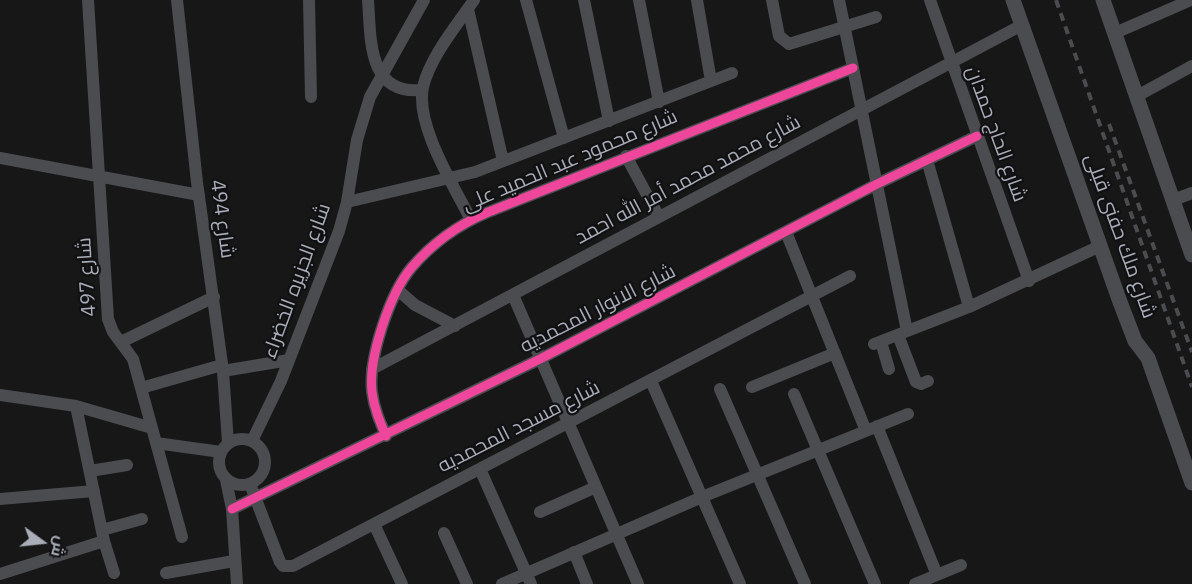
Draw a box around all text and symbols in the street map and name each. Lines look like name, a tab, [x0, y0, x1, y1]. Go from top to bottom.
street label: شارع الحاج حمدان	[960, 63, 1032, 205]
street label: شارع محمود عبد الحميد على	[459, 105, 681, 217]
street label: شارع محمد محمد أمر الله احمد	[571, 110, 805, 250]
street label: شارع ملك حفنى قبلى	[1079, 150, 1161, 322]
street label: شارع 494	[205, 178, 239, 260]
street label: شارع الجزيره الخضراء	[258, 200, 336, 362]
street label: شارع 497	[72, 237, 102, 317]
street label: شارع الانوار المحمديه	[516, 259, 680, 359]
street label: شارع مسجد المحمديه	[434, 376, 604, 478]
north arrow	[12, 512, 72, 572]
text: ش	[47, 534, 72, 559]

